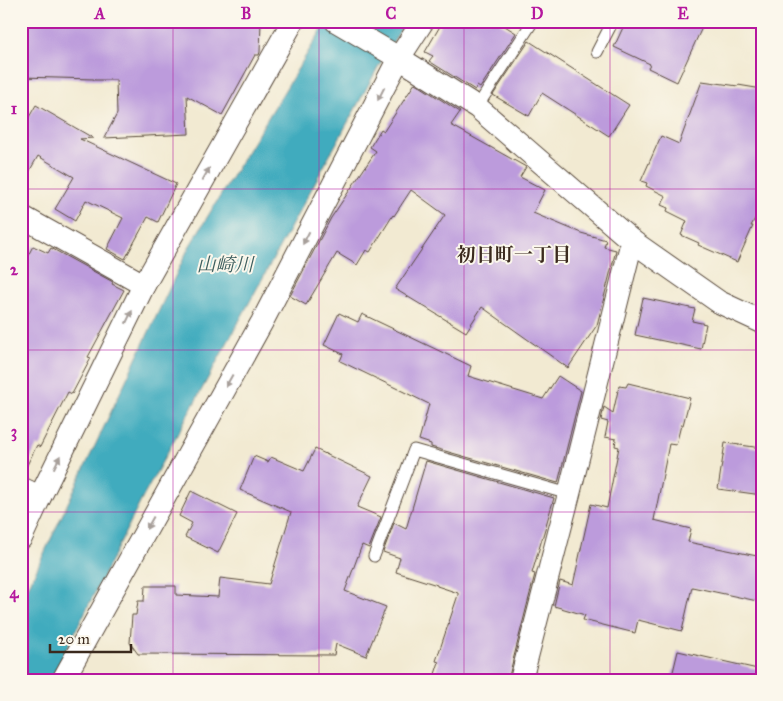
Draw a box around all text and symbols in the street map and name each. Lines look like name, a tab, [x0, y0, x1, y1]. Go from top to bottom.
text: A	[94, 4, 106, 23]
text: B	[241, 4, 251, 23]
text: C	[386, 4, 397, 23]
text: D	[531, 4, 544, 23]
text: E	[677, 4, 689, 23]
one-way arrow	[377, 86, 385, 101]
text: 1	[11, 99, 18, 118]
one-way arrow	[202, 167, 211, 180]
one-way arrow	[302, 231, 310, 245]
district label: 初日町一丁目	[457, 243, 571, 266]
water label: 山崎川	[196, 253, 255, 276]
text: 2	[10, 260, 19, 279]
one-way arrow	[125, 309, 133, 324]
one-way arrow	[225, 374, 233, 389]
text: 3	[11, 422, 17, 442]
one-way arrow	[53, 455, 61, 469]
one-way arrow	[146, 516, 154, 531]
text: 4	[10, 583, 20, 603]
scale bar	[50, 621, 131, 653]
text: 20 m	[58, 630, 90, 648]

